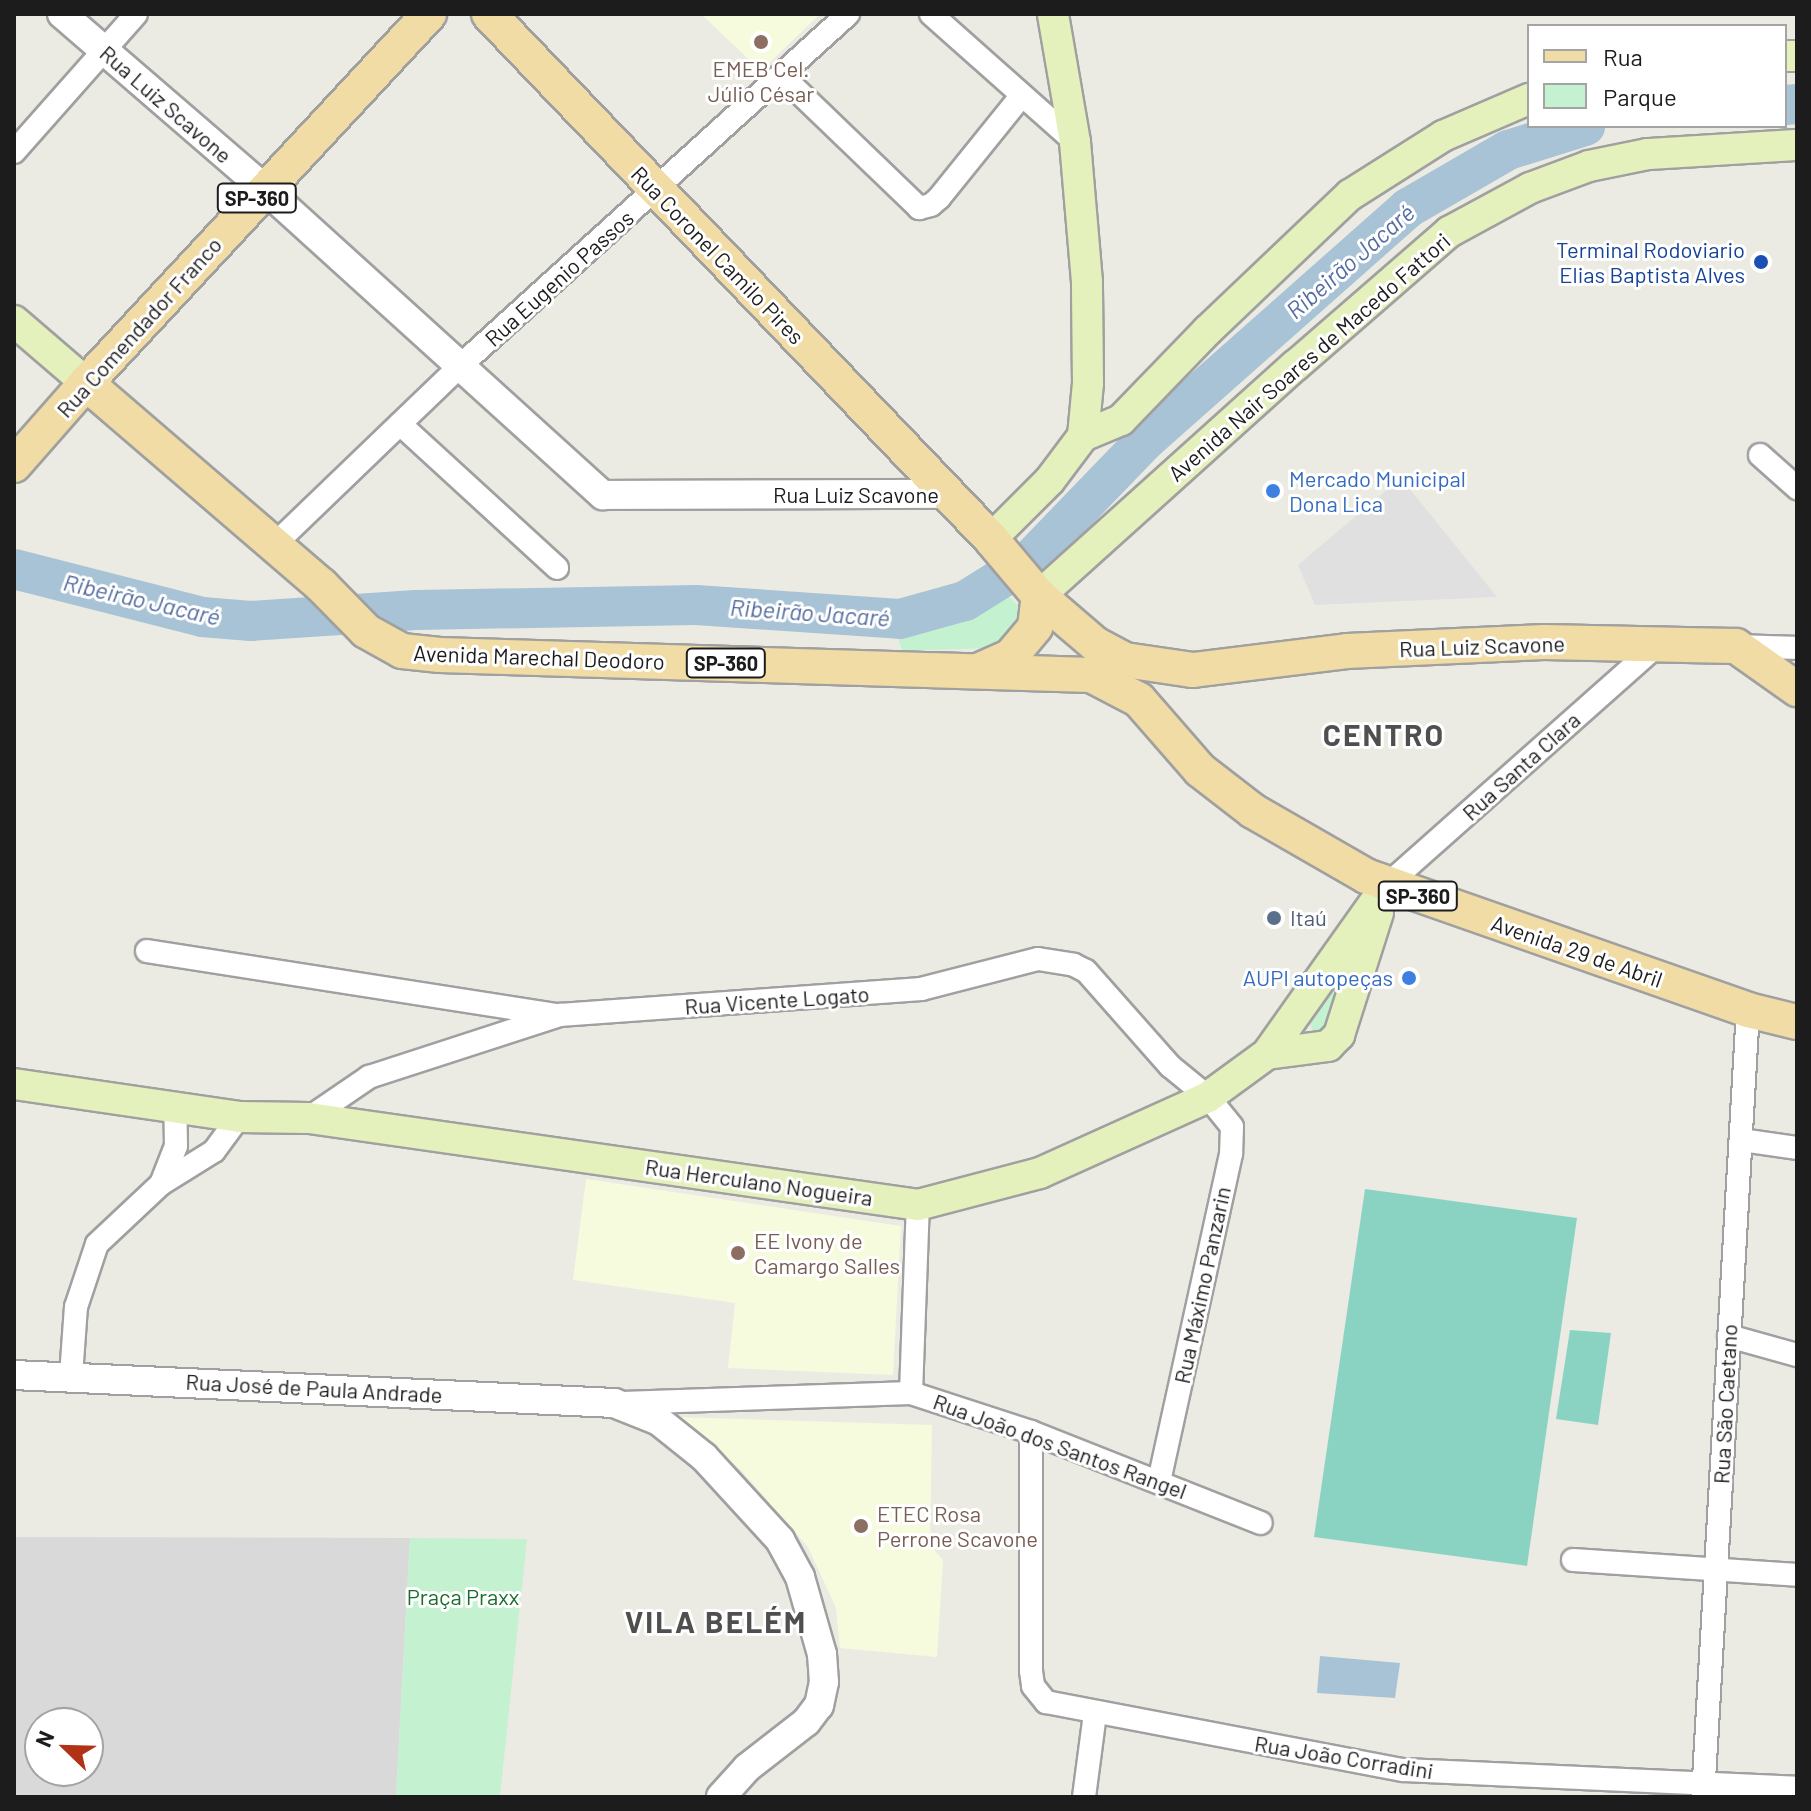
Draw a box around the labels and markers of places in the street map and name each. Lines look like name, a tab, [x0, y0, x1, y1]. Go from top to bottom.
marker: EMEB Cel. Júlio César	[752, 33, 770, 51]
place label: EMEB Cel. Júlio César	[708, 55, 814, 106]
place label: Terminal Rodoviario Elias Baptista Alves	[1556, 236, 1745, 288]
marker: Terminal Rodoviario Elias Baptista Alves	[1752, 253, 1770, 271]
place label: Mercado Municipal Dona Lica	[1289, 465, 1466, 516]
marker: Mercado Municipal Dona Lica	[1264, 482, 1282, 500]
place label: Itaú	[1290, 905, 1327, 931]
marker: Itaú	[1265, 909, 1283, 927]
place label: AUPI autopeças	[1243, 965, 1393, 991]
marker: AUPI autopeças	[1400, 969, 1418, 987]
place label: EE Ivony de Camargo Salles	[754, 1227, 900, 1278]
marker: EE Ivony de Camargo Salles	[729, 1244, 747, 1262]
place label: ETEC Rosa Perrone Scavone	[877, 1500, 1038, 1552]
marker: ETEC Rosa Perrone Scavone	[852, 1517, 870, 1535]

